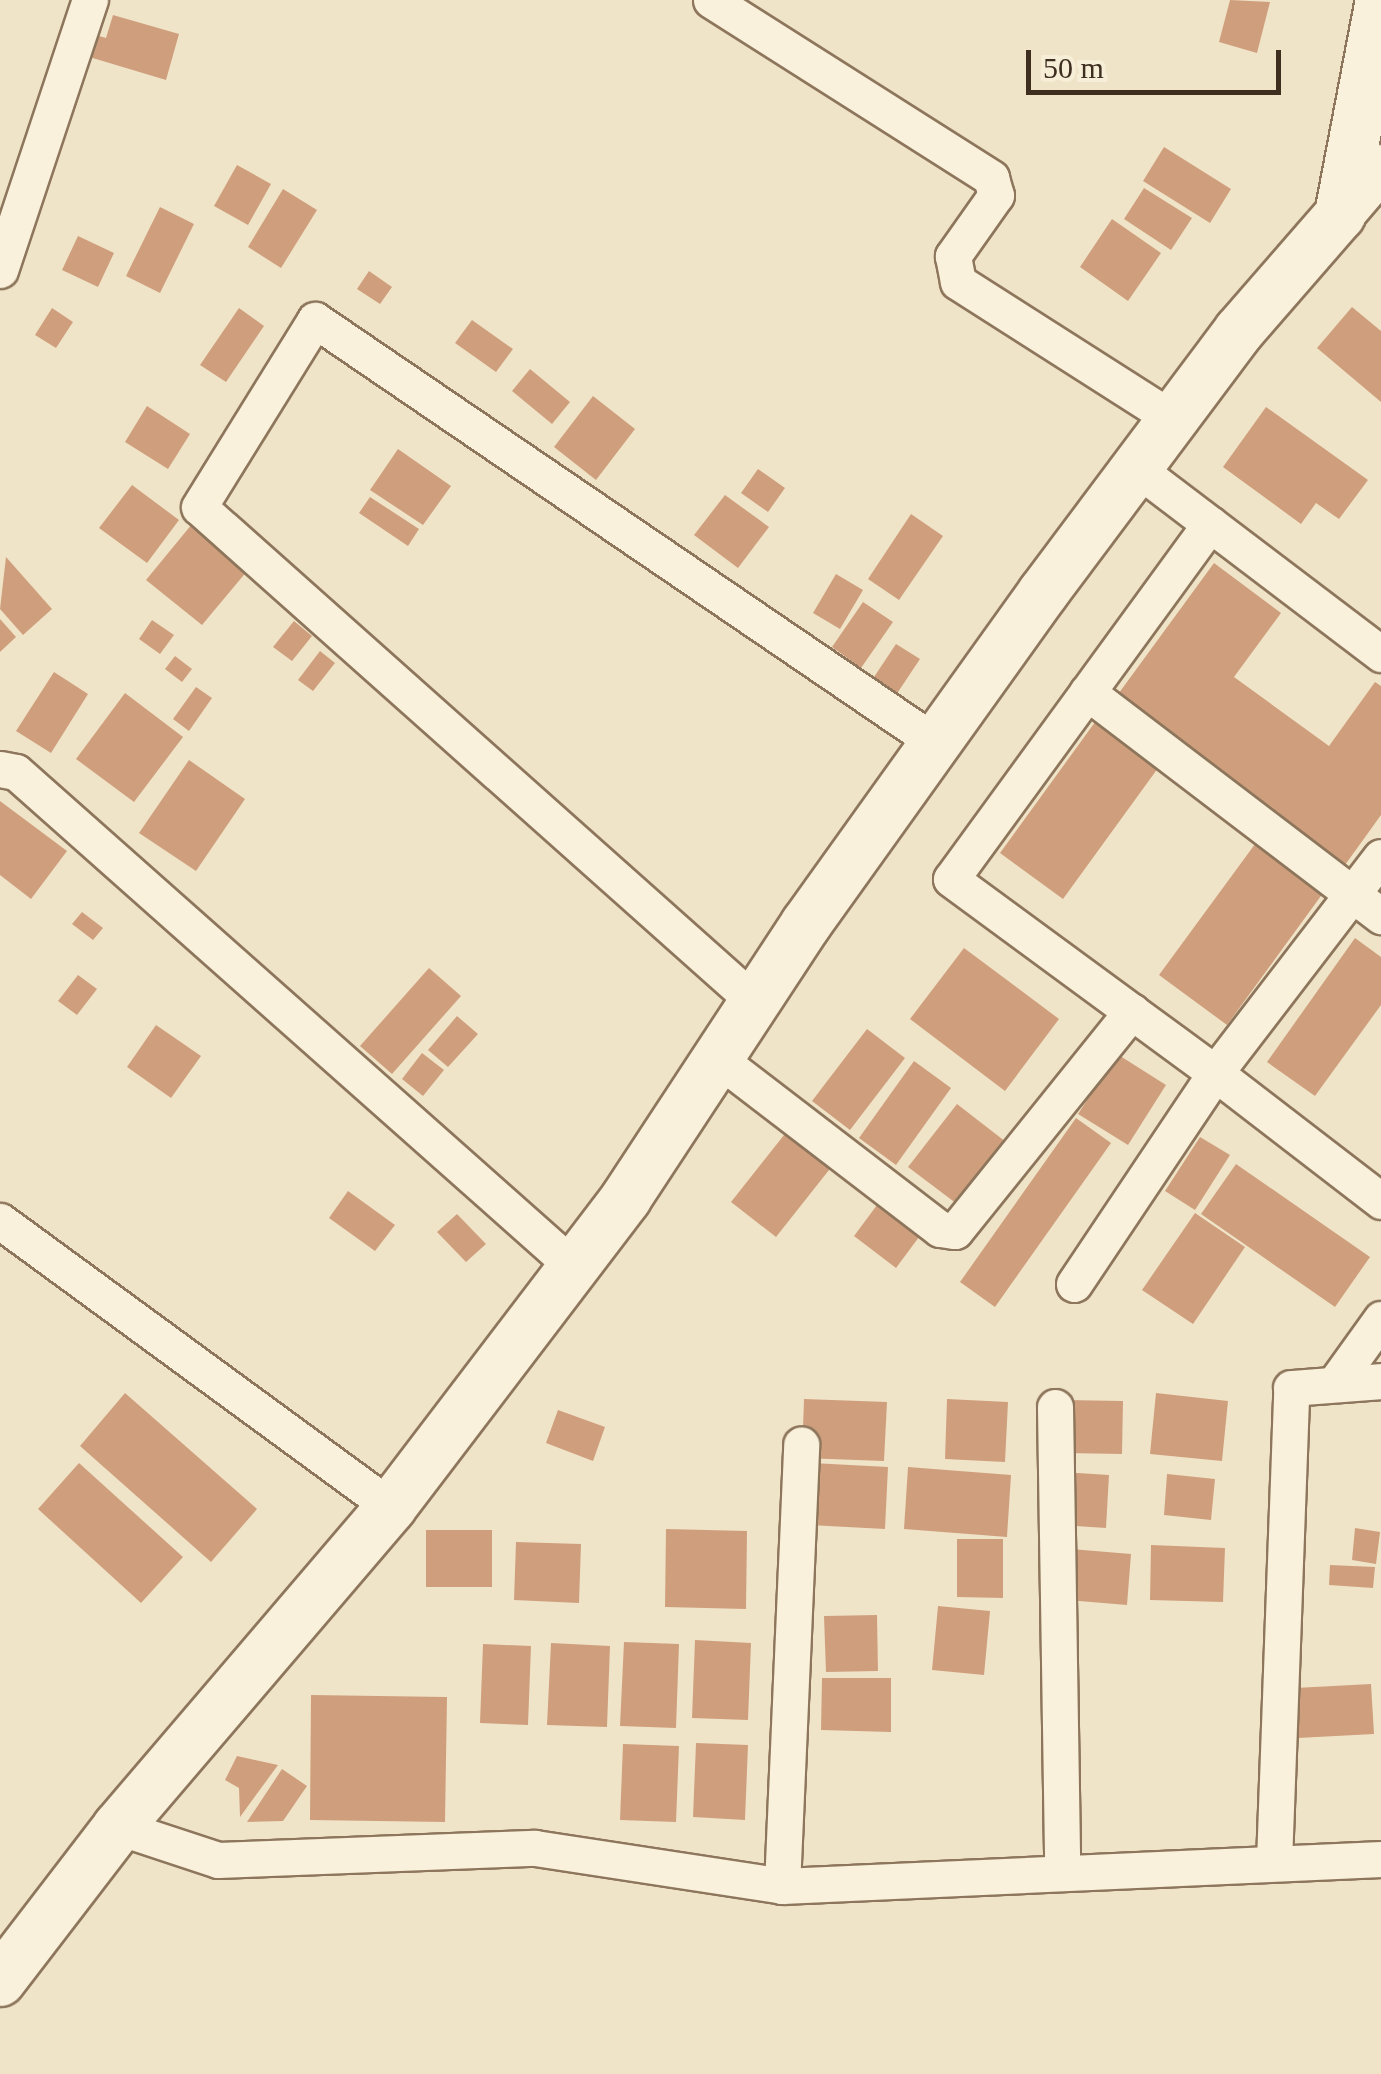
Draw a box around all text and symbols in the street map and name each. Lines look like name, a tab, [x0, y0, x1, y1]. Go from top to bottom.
scale bar	[1031, 30, 1286, 92]
text: 50 m	[1043, 51, 1104, 84]

